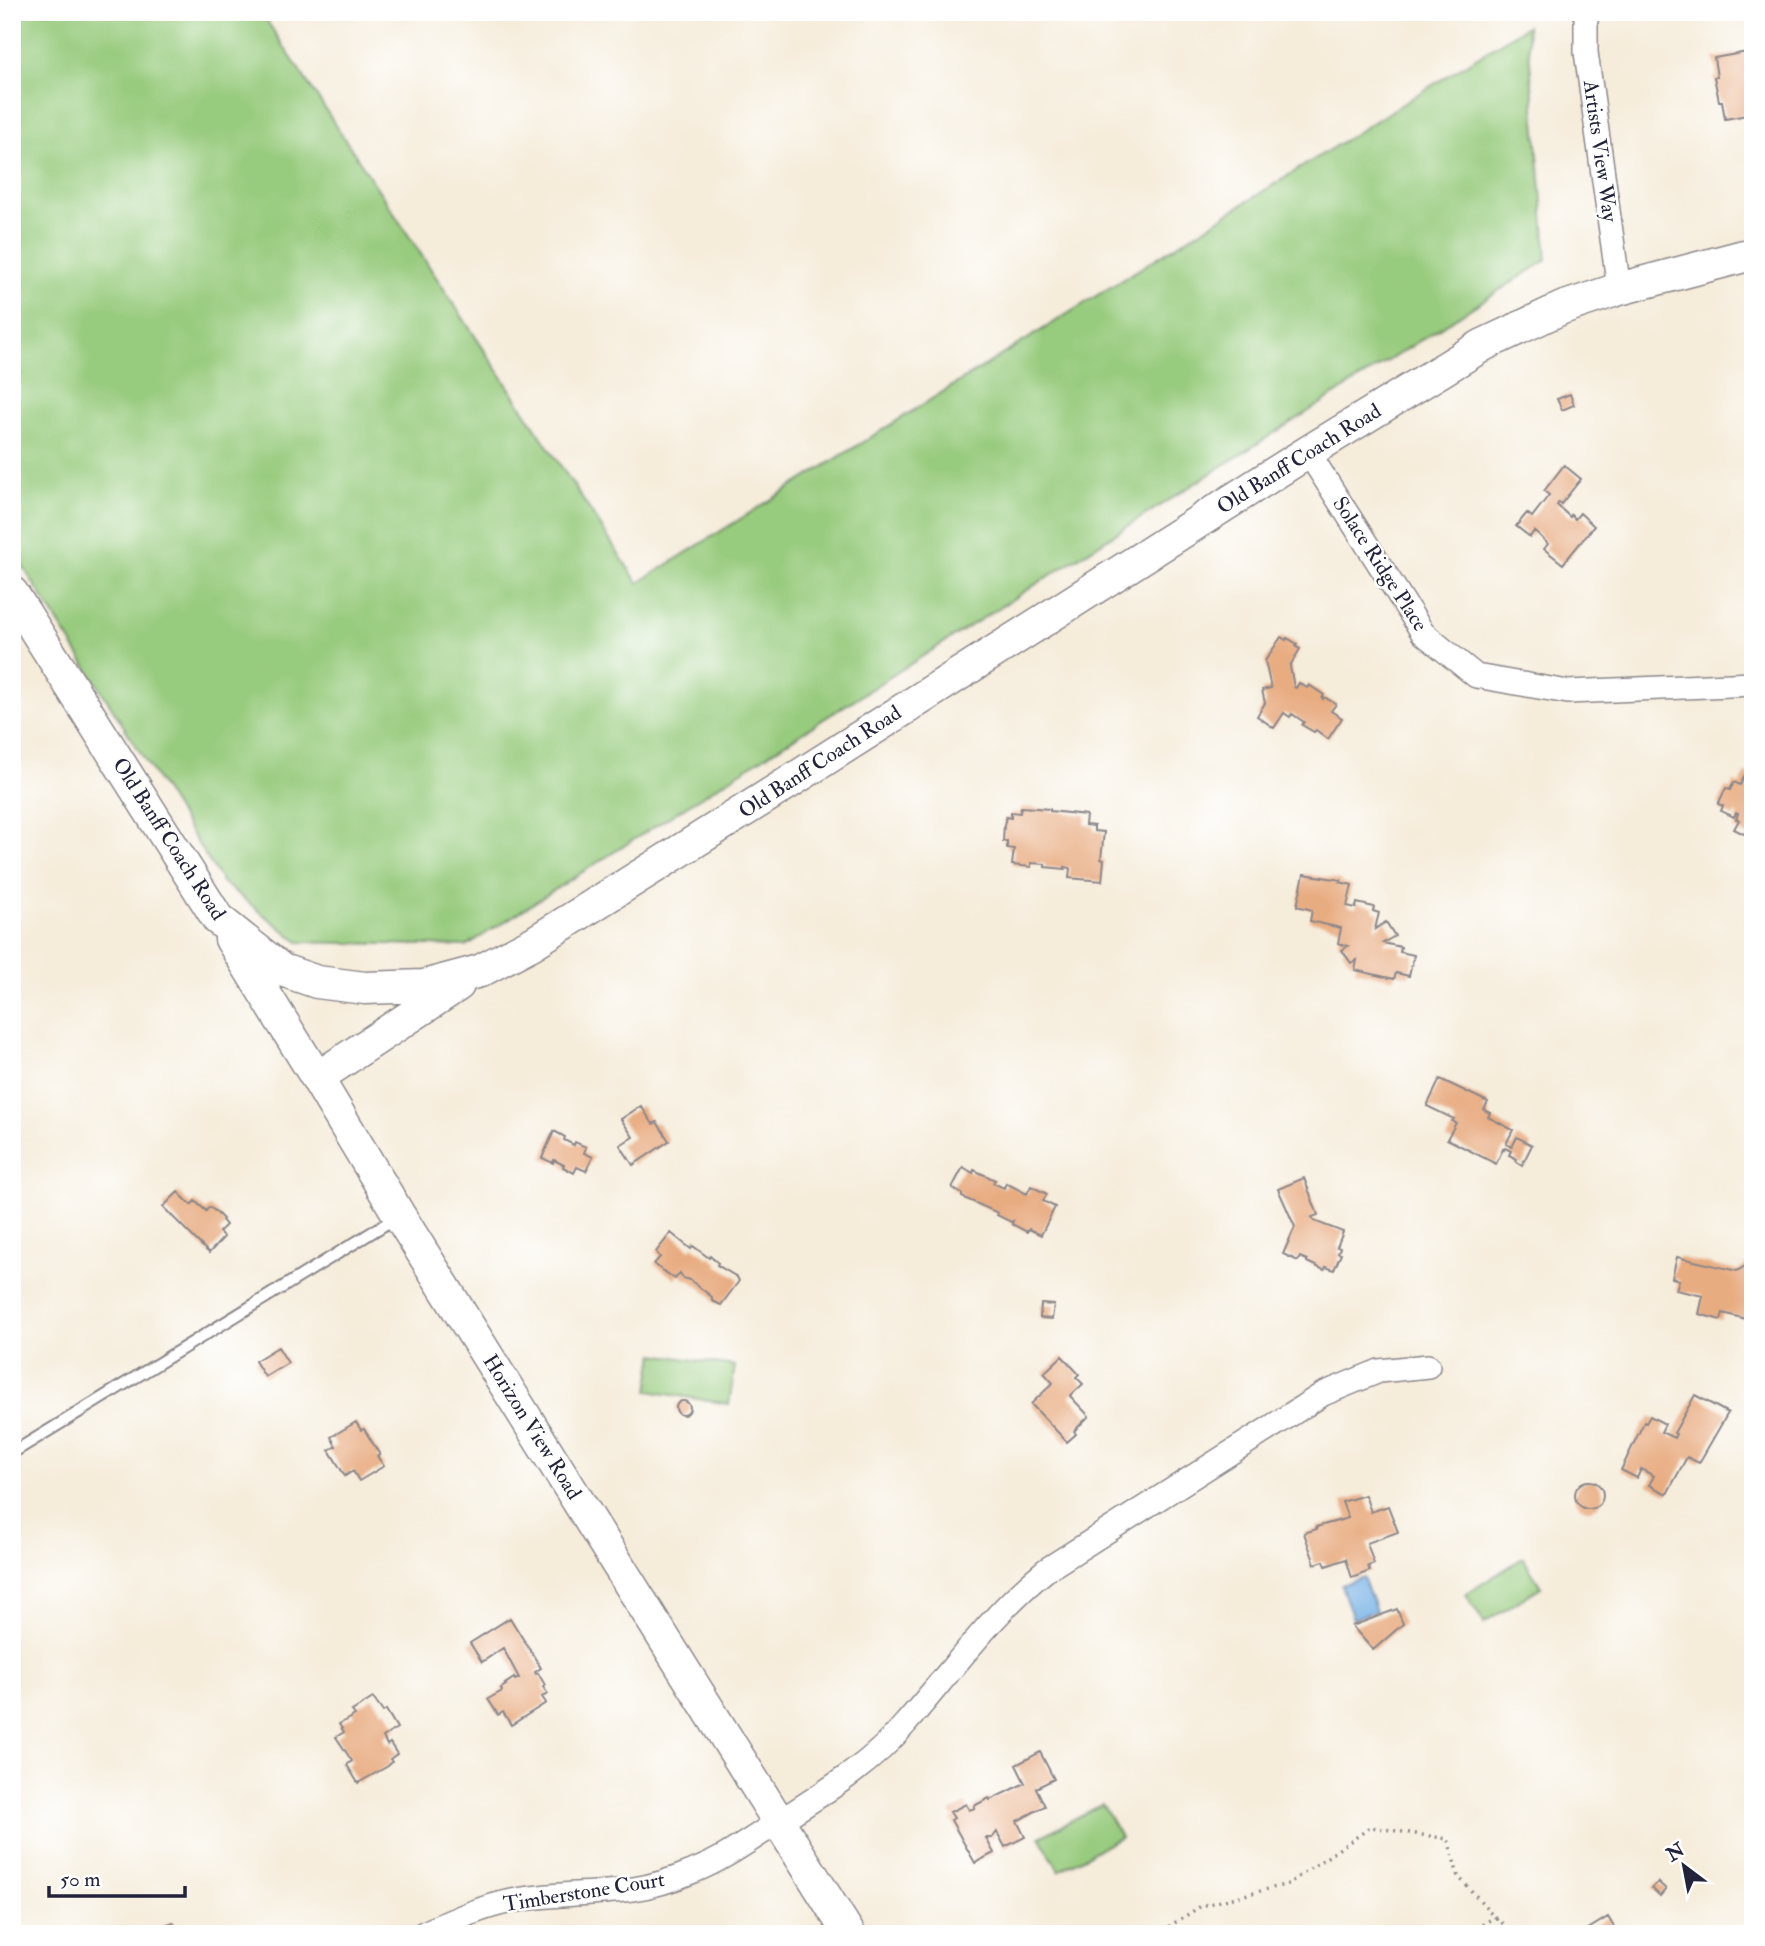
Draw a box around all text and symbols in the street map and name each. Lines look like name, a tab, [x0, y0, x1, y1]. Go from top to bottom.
street label: Artists View Way	[1577, 77, 1623, 224]
street label: Old Banff Coach Road	[1212, 397, 1387, 520]
street label: Solace Ridge Place	[1326, 492, 1434, 637]
street label: Old Banff Coach Road	[734, 699, 907, 825]
street label: Old Banff Coach Road	[106, 753, 232, 926]
street label: Horizon View Road	[476, 1349, 588, 1505]
north arrow	[1650, 1830, 1720, 1900]
text: N	[1661, 1837, 1690, 1868]
scale bar	[49, 1855, 186, 1899]
text: 50 m	[60, 1866, 101, 1893]
street label: Timberstone Court	[501, 1866, 667, 1918]

